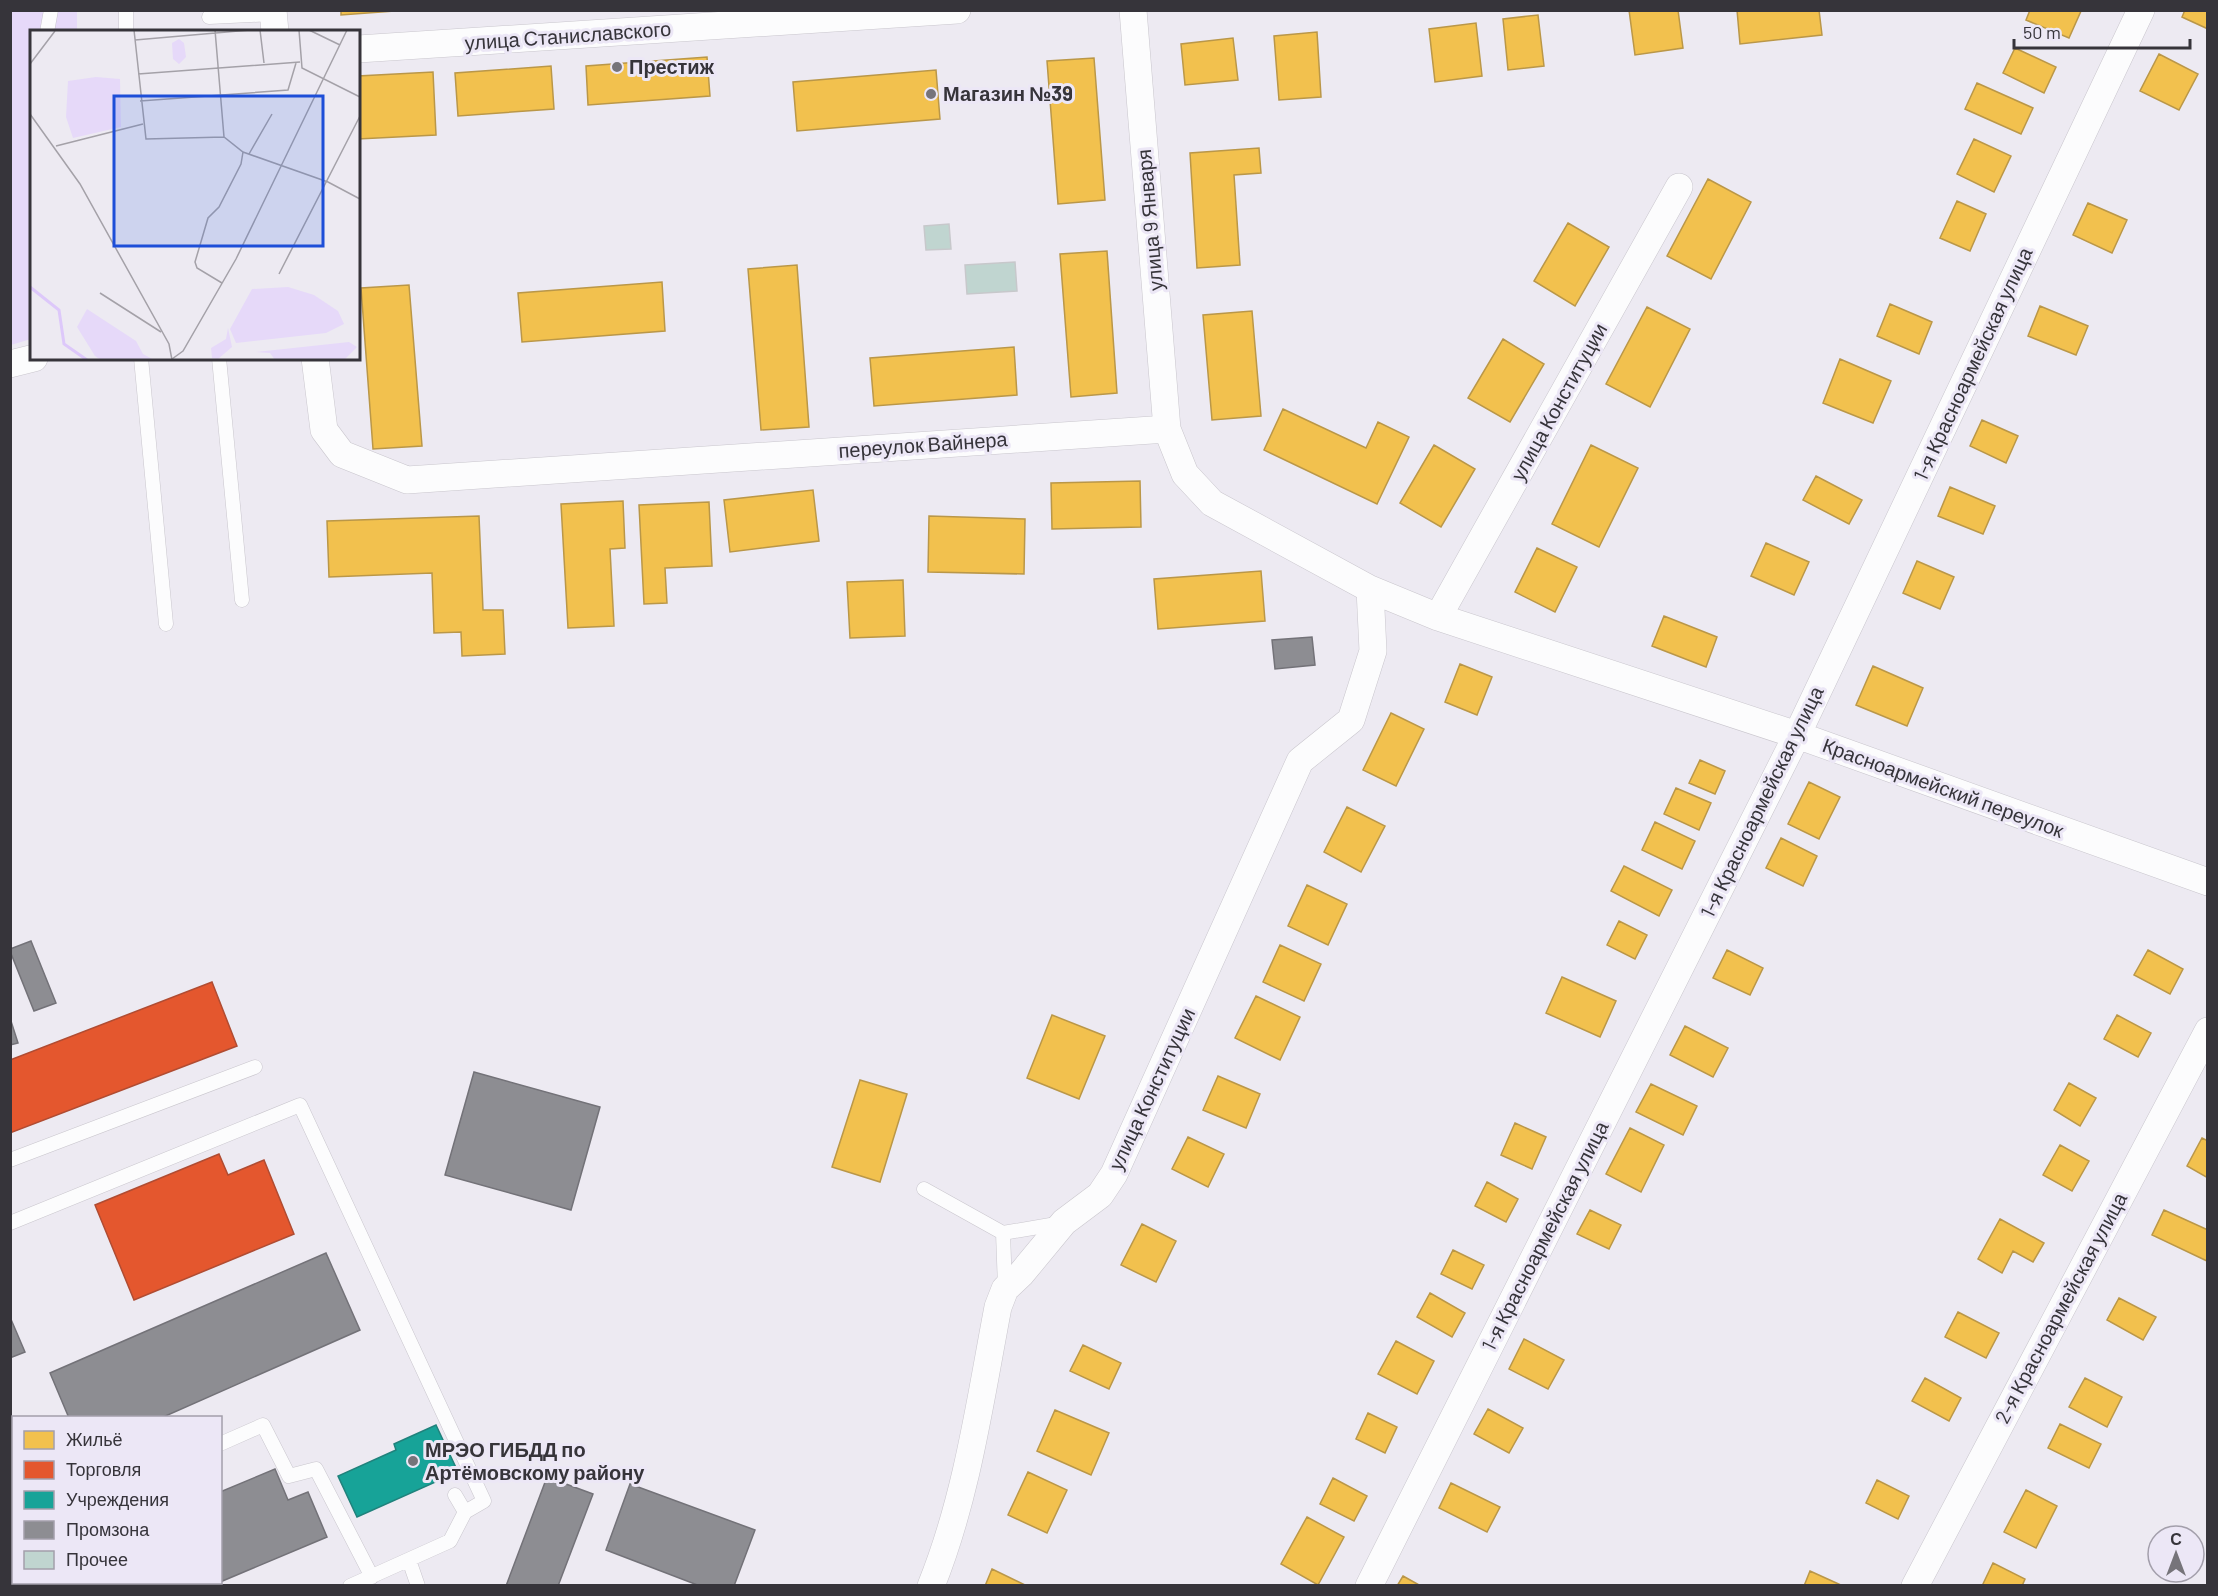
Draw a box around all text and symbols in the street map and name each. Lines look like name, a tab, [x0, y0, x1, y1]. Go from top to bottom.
scale bar	[2014, 12, 2190, 50]
street label: улица Станиславского	[464, 16, 672, 54]
text: 50 m	[2023, 21, 2061, 43]
inset map	[30, 30, 360, 360]
place label: Престиж	[629, 54, 715, 78]
marker: Престиж	[610, 60, 624, 74]
place label: Магазин №39	[943, 81, 1073, 105]
marker: Магазин №39	[924, 87, 938, 101]
street label: улица 9 Января	[1131, 148, 1167, 292]
street label: 1-я Красноармейская улица	[1908, 243, 2037, 484]
street label: улица Конституции	[1505, 319, 1611, 484]
street label: переулок Вайнера	[838, 426, 1009, 462]
street label: 1-я Красноармейская улица	[1695, 681, 1828, 921]
street label: Красноармейский переулок	[1820, 732, 2067, 842]
street label: улица Конституции	[1103, 1004, 1199, 1174]
street label: 1-я Красноармейская улица	[1476, 1116, 1613, 1354]
street label: 2-я Красноармейская улица	[1989, 1187, 2132, 1427]
legend	[12, 1416, 222, 1584]
text: Жильё	[66, 1428, 123, 1450]
place label: МРЭО ГИБДД по Артёмовскому району	[425, 1437, 645, 1484]
marker: МРЭО ГИБДД по Артёмовскому району	[406, 1454, 420, 1468]
text: Торговля	[66, 1458, 141, 1480]
text: Учреждения	[66, 1488, 169, 1510]
text: Промзона	[66, 1518, 150, 1540]
north arrow	[2146, 1524, 2206, 1584]
text: С	[2170, 1529, 2182, 1548]
text: Прочее	[66, 1548, 128, 1570]

